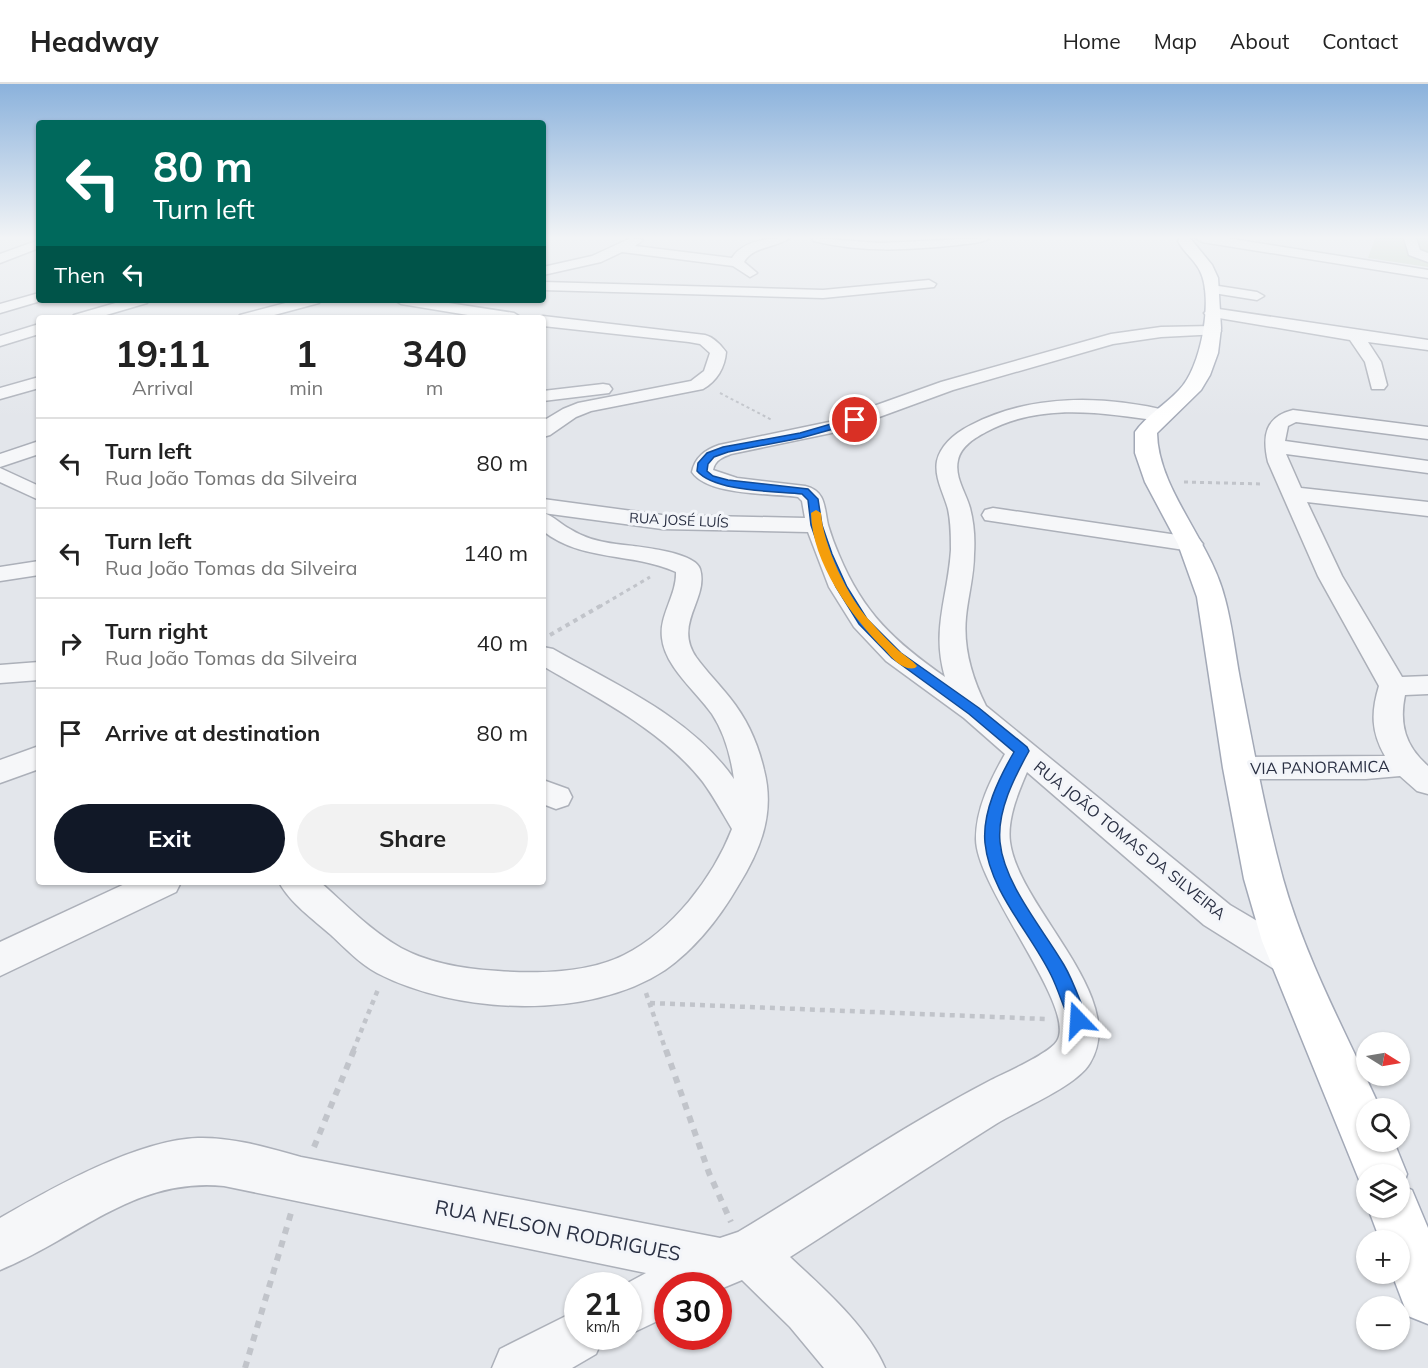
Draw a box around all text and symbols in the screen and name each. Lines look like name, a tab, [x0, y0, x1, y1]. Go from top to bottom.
text: Headway	[30, 24, 159, 59]
text: Home	[1063, 28, 1121, 54]
text: Map	[1154, 28, 1197, 54]
text: About	[1230, 28, 1289, 54]
text: Contact	[1322, 28, 1398, 54]
text: 80 m	[153, 140, 253, 193]
icon: left	[54, 144, 132, 222]
text: Turn left	[153, 192, 255, 226]
icon: left	[117, 258, 150, 291]
text: Then	[54, 261, 105, 289]
text: 19:11	[115, 331, 210, 376]
text: 1	[295, 331, 317, 376]
text: 340	[402, 331, 467, 376]
text: Arrival	[132, 375, 193, 400]
text: min	[289, 375, 323, 400]
text: m	[426, 375, 443, 400]
pin	[829, 394, 880, 445]
icon: arrive	[838, 403, 871, 436]
text: Turn left	[105, 437, 192, 465]
icon: left	[54, 447, 87, 480]
text: 80 m	[477, 449, 528, 477]
text: Rua João Tomas da Silveira	[105, 465, 357, 490]
street label: RUA JOSÉ LUÍS	[629, 508, 729, 532]
text: Turn left	[105, 527, 192, 555]
icon: left	[54, 537, 87, 570]
text: 140 m	[463, 539, 528, 567]
text: Rua João Tomas da Silveira	[105, 555, 357, 580]
text: Turn right	[105, 617, 208, 645]
icon: right	[54, 627, 87, 660]
text: 40 m	[477, 629, 528, 657]
text: Rua João Tomas da Silveira	[105, 645, 357, 670]
icon: arrive	[54, 717, 87, 750]
text: Arrive at destination	[105, 719, 320, 747]
text: 80 m	[477, 719, 528, 747]
street label: RUA JOÃO TOMAS DA SILVEIRA	[1030, 756, 1230, 924]
street label: VIA PANORAMICA	[1250, 756, 1390, 778]
button: Exit	[54, 804, 285, 873]
button: Share	[297, 804, 528, 873]
position arrow	[1046, 988, 1110, 1052]
north arrow	[1356, 1032, 1410, 1086]
map controls	[1356, 1032, 1410, 1350]
button: search	[1356, 1098, 1410, 1152]
button: layers	[1356, 1164, 1410, 1218]
street label: RUA NELSON RODRIGUES	[433, 1194, 683, 1266]
button: +	[1356, 1230, 1410, 1284]
speed limit sign: 30	[654, 1272, 732, 1350]
text: 21	[585, 1285, 621, 1323]
button: −	[1356, 1296, 1410, 1350]
text: km/h	[586, 1317, 620, 1336]

